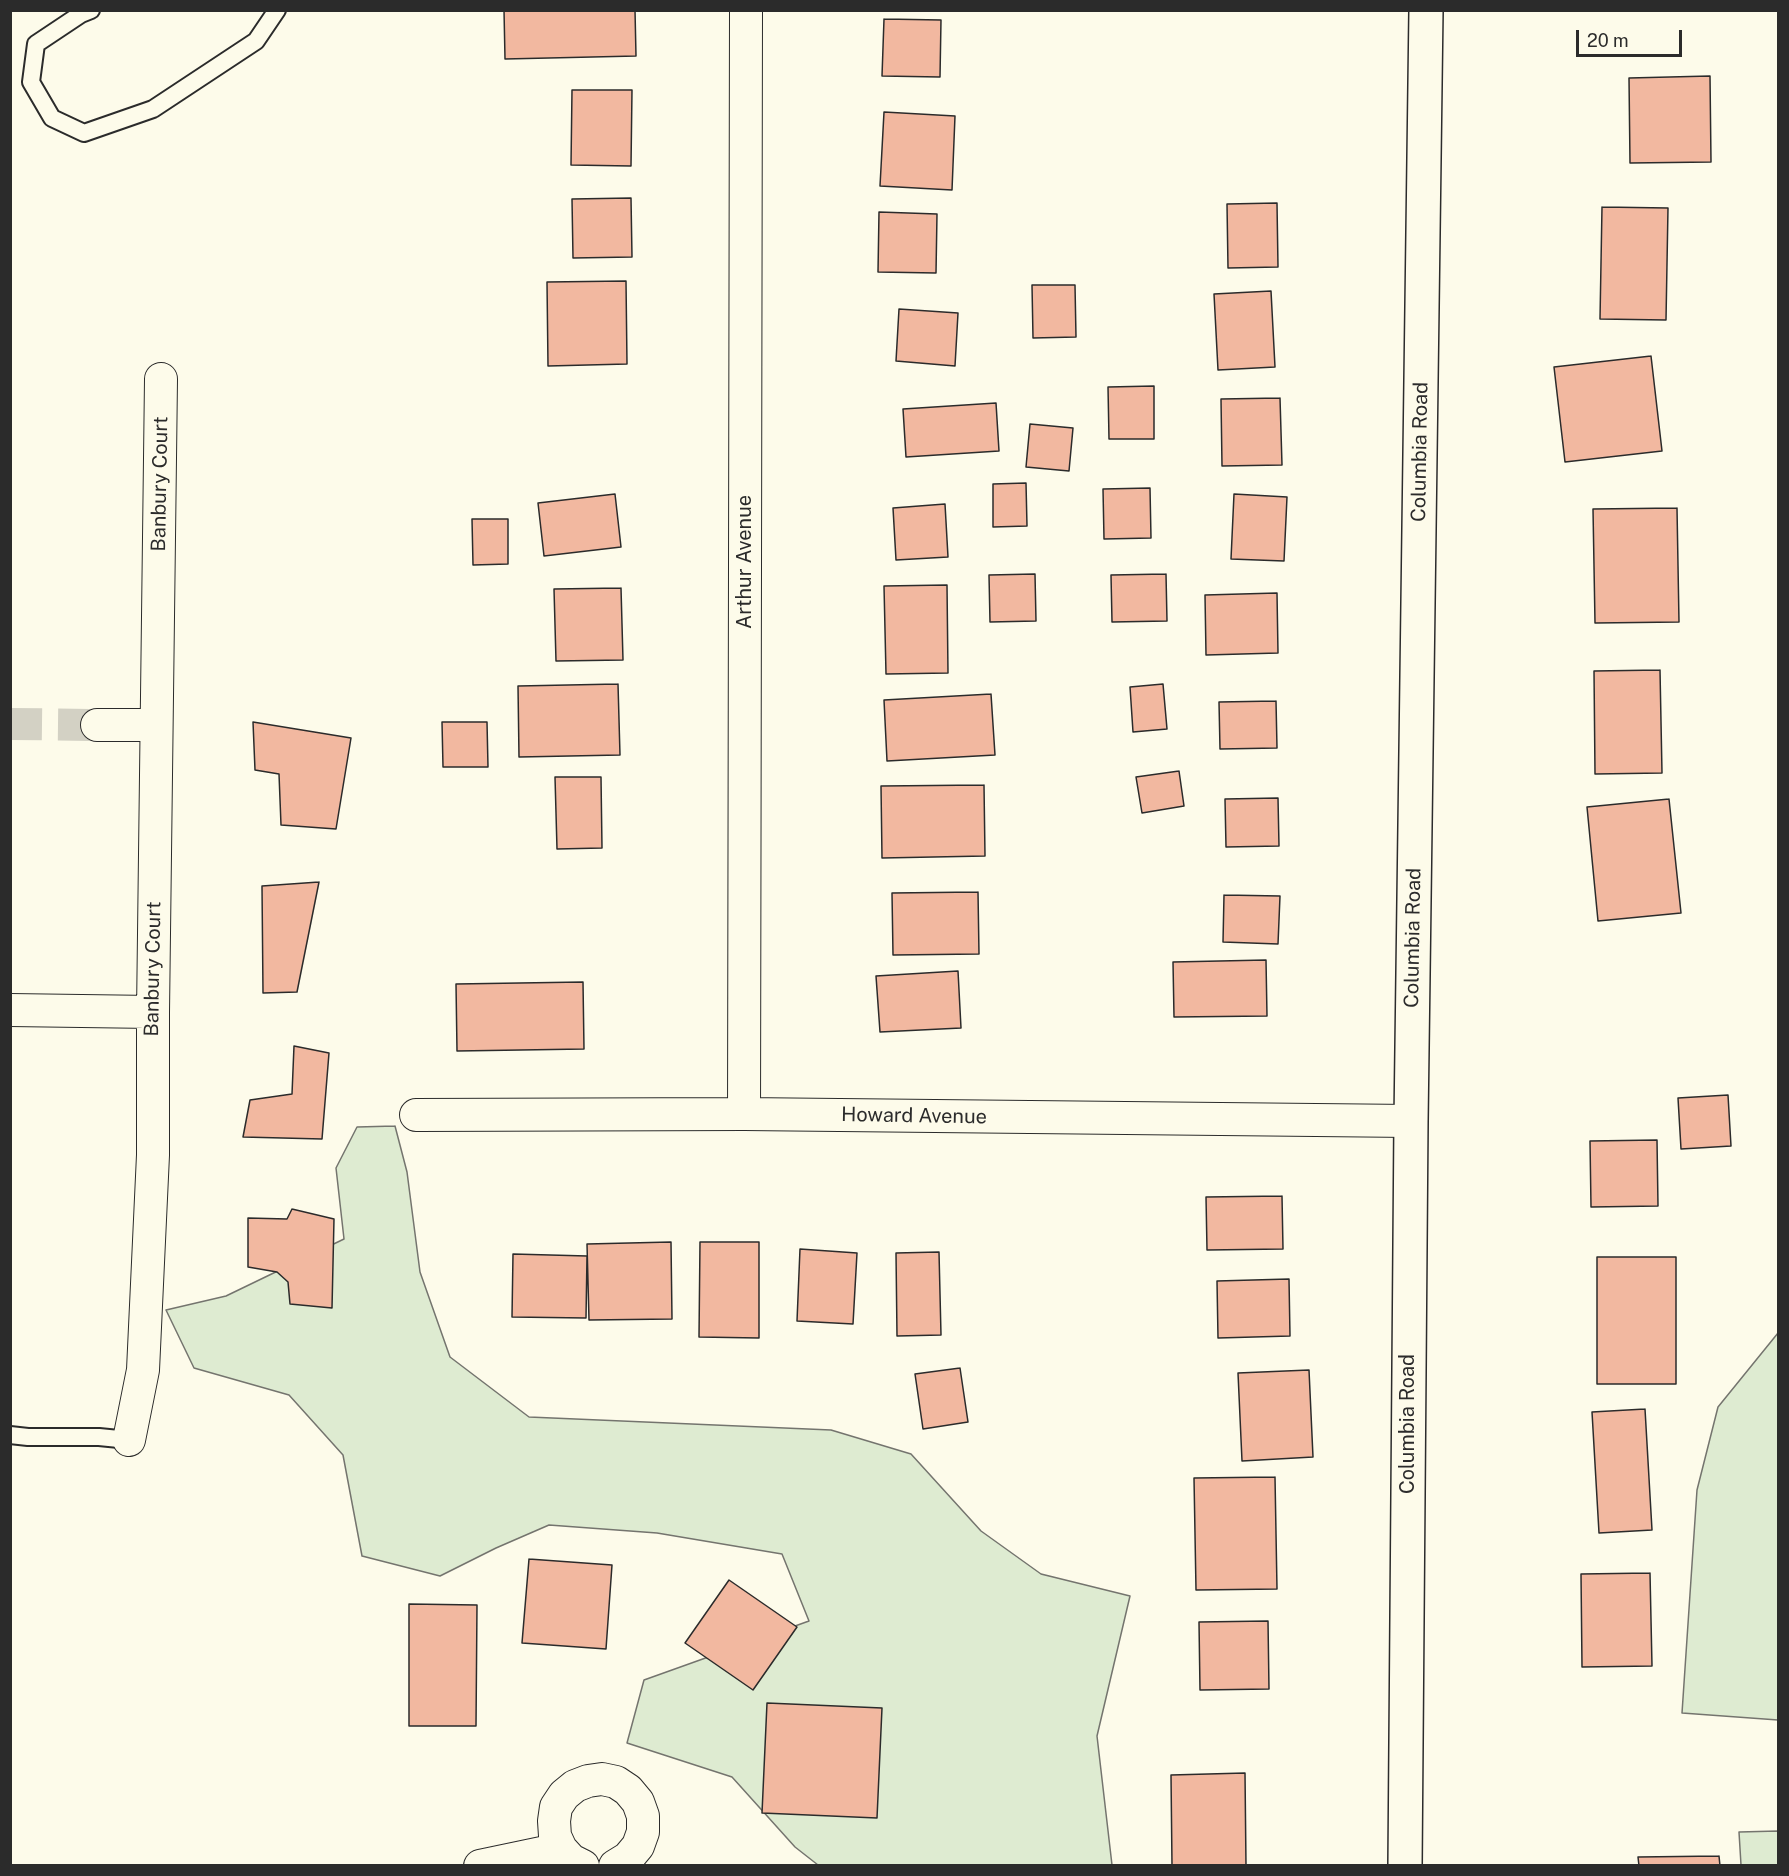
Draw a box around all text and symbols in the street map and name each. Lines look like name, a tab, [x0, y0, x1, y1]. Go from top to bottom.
scale bar	[1579, 18, 1686, 56]
text: 20 m	[1587, 30, 1629, 51]
street label: Columbia Road	[1407, 382, 1433, 522]
street label: Banbury Court	[147, 416, 173, 552]
street label: Arthur Avenue	[733, 495, 757, 629]
street label: Columbia Road	[1400, 868, 1426, 1008]
street label: Banbury Court	[140, 901, 166, 1037]
street label: Howard Avenue	[841, 1103, 987, 1129]
street label: Columbia Road	[1396, 1354, 1420, 1494]

